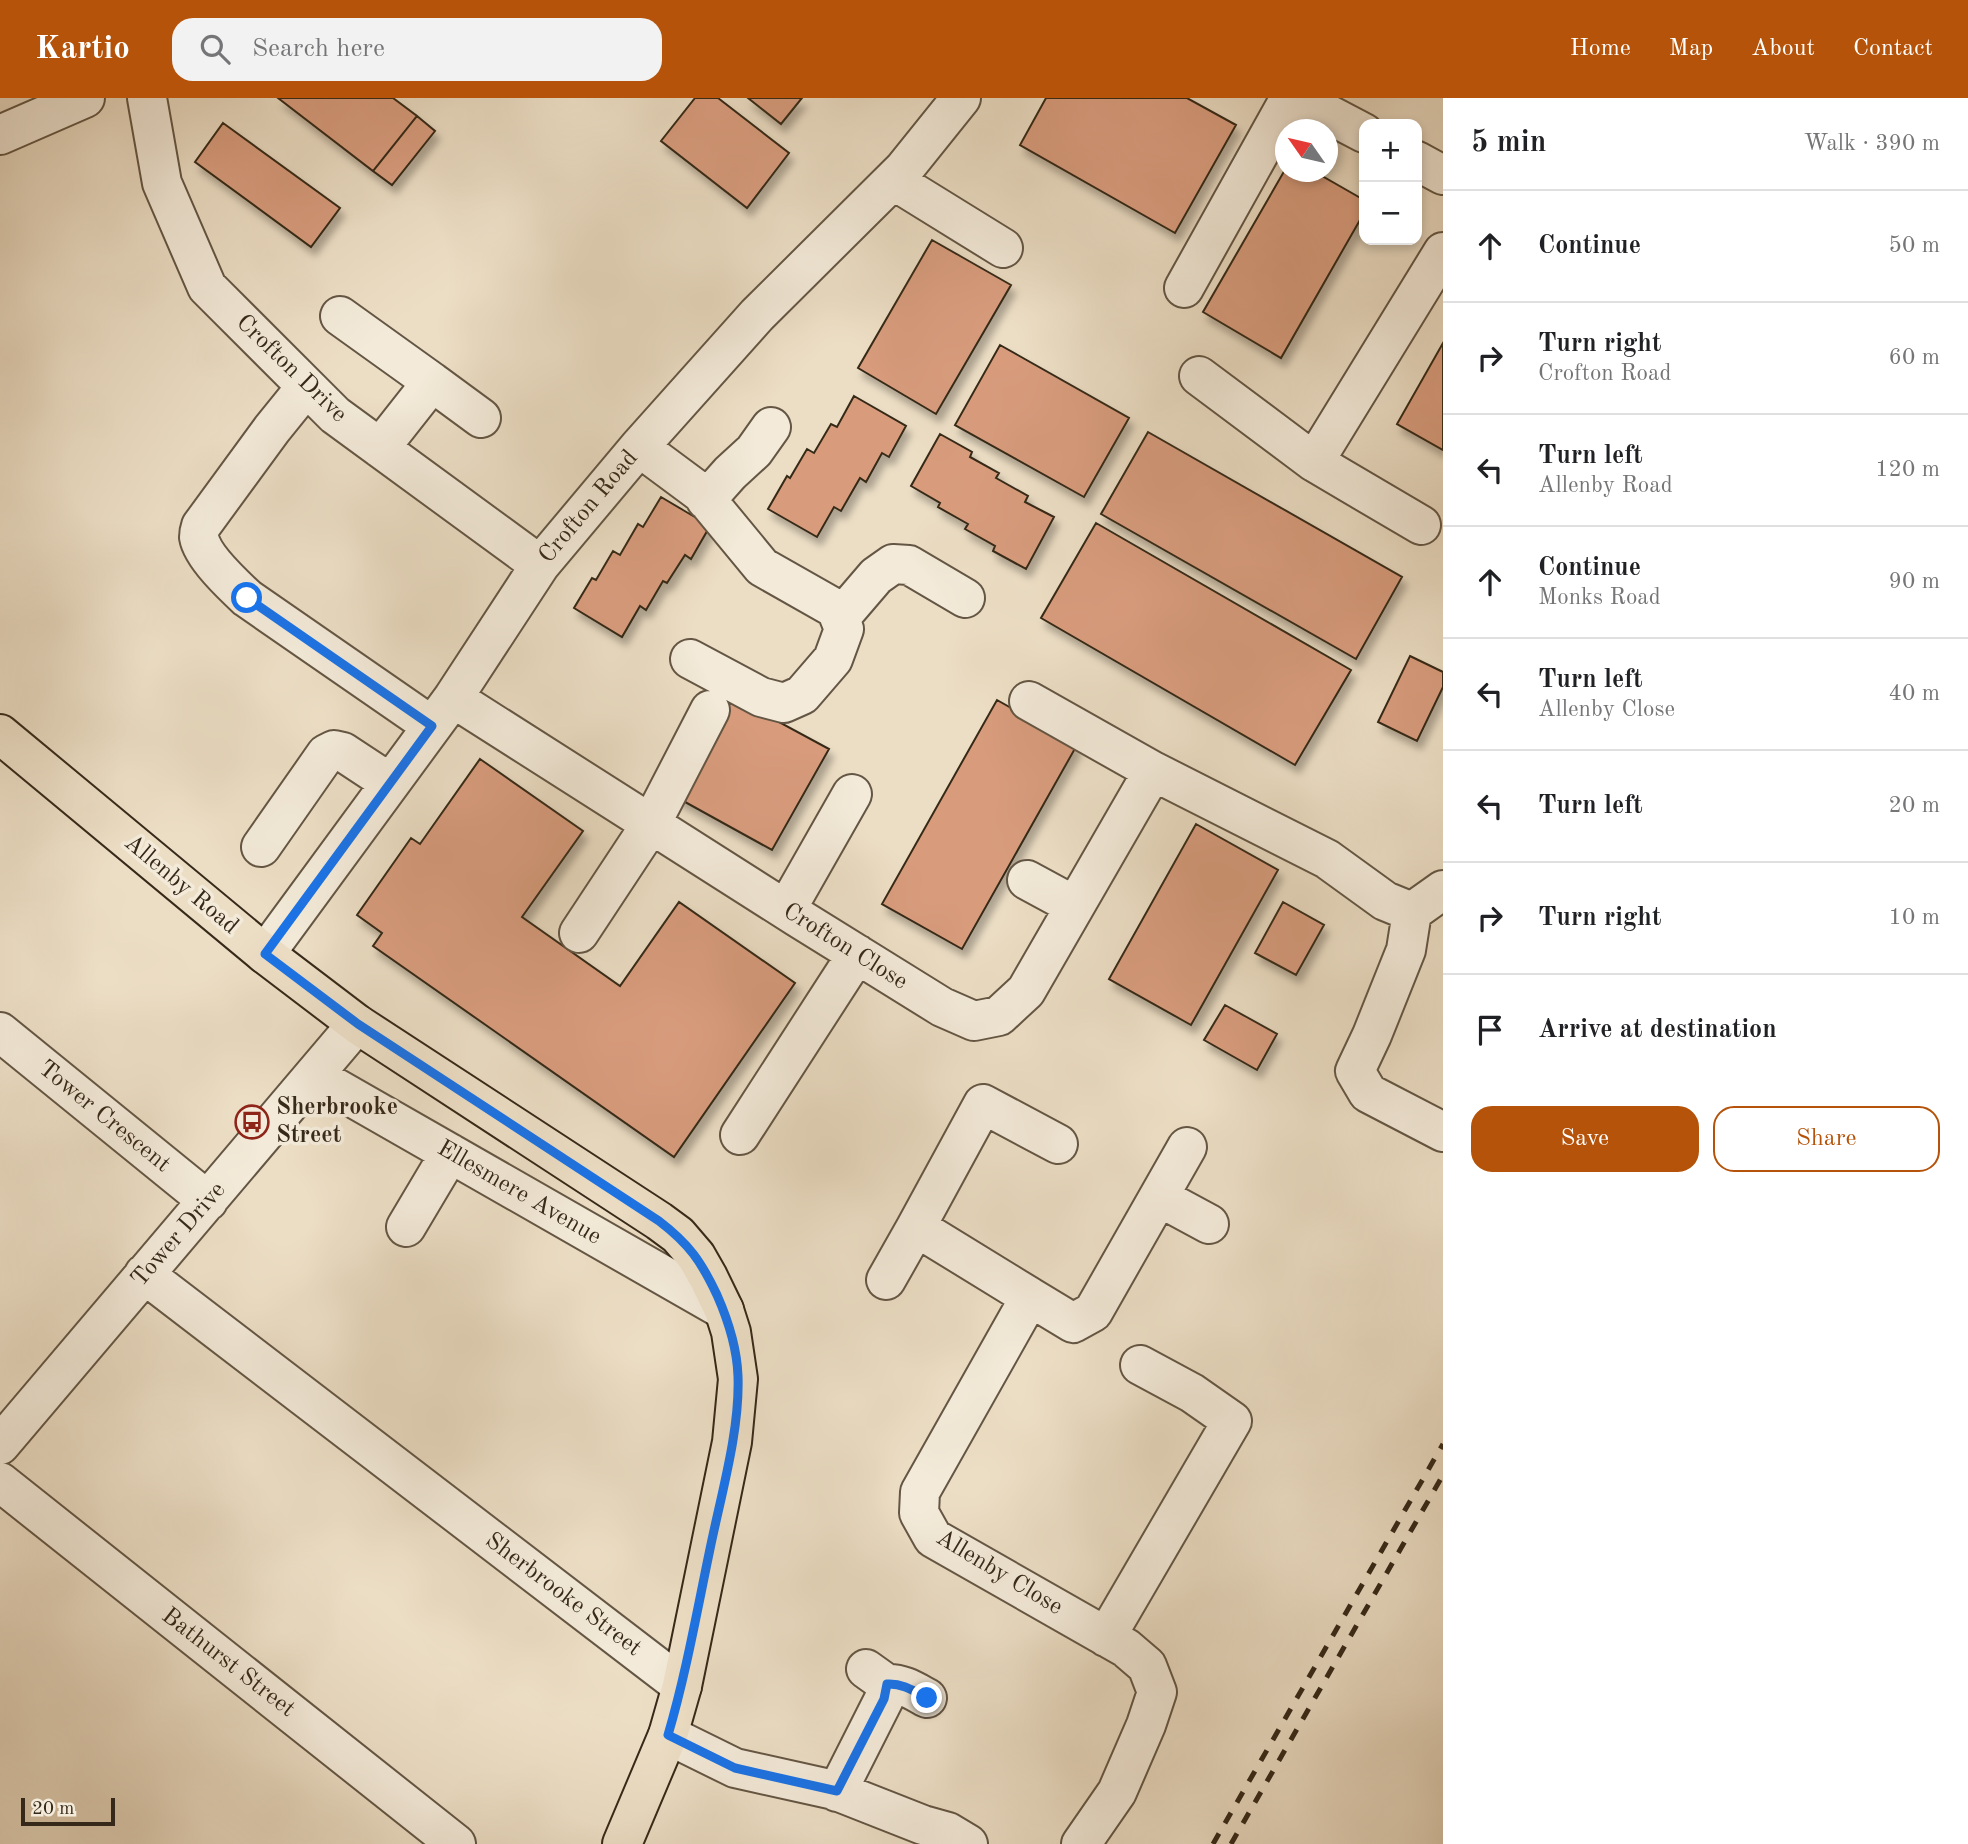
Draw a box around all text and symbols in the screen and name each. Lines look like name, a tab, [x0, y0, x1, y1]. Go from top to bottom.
search box	[172, 18, 662, 81]
icon: search	[196, 30, 234, 68]
text: Kartio	[35, 33, 130, 66]
text: Search here	[252, 36, 385, 62]
text: Home	[1570, 37, 1631, 61]
text: Map	[1669, 37, 1713, 61]
text: About	[1751, 37, 1815, 61]
text: Contact	[1853, 37, 1933, 61]
north arrow	[1275, 119, 1338, 182]
map controls	[1359, 119, 1422, 245]
button: +	[1359, 119, 1422, 182]
text: 5 min	[1471, 128, 1546, 158]
text: Walk · 390 m	[1804, 132, 1940, 155]
button: −	[1359, 182, 1422, 245]
icon: ahead	[1471, 227, 1509, 265]
text: Continue	[1538, 233, 1641, 259]
text: 50 m	[1889, 234, 1940, 257]
street label: Crofton Drive	[231, 311, 351, 427]
text: Turn right	[1538, 331, 1661, 357]
icon: right	[1471, 339, 1509, 377]
text: 60 m	[1889, 346, 1940, 369]
text: Crofton Road	[1538, 362, 1671, 385]
text: Turn left	[1538, 443, 1643, 469]
street label: Crofton Road	[535, 446, 643, 568]
icon: left	[1471, 451, 1509, 489]
text: 120 m	[1875, 458, 1940, 481]
text: Allenby Road	[1538, 474, 1673, 497]
text: Continue	[1538, 555, 1641, 581]
icon: ahead	[1471, 563, 1509, 601]
text: 90 m	[1889, 570, 1940, 593]
route start	[231, 582, 262, 613]
text: Monks Road	[1538, 586, 1661, 609]
text: Turn left	[1538, 667, 1643, 693]
icon: left	[1471, 675, 1509, 713]
text: 40 m	[1889, 682, 1940, 705]
text: Allenby Close	[1538, 698, 1675, 721]
icon: left	[1471, 787, 1509, 825]
text: Turn left	[1538, 793, 1643, 819]
text: 20 m	[1889, 794, 1940, 817]
street label: Allenby Road	[119, 831, 243, 939]
street label: Crofton Close	[779, 899, 911, 995]
icon: right	[1471, 899, 1509, 937]
text: Turn right	[1538, 905, 1661, 931]
text: 10 m	[1889, 906, 1940, 929]
icon: arrive	[1471, 1011, 1509, 1049]
text: Arrive at destination	[1538, 1017, 1777, 1043]
street label: Tower Crescent	[33, 1057, 175, 1177]
place label: Sherbrooke Street	[276, 1096, 398, 1148]
bus stop icon: Sherbrooke Street	[233, 1103, 271, 1141]
button: Save	[1471, 1106, 1699, 1172]
button: Share	[1713, 1106, 1940, 1172]
street label: Ellesmere Avenue	[433, 1136, 605, 1250]
street label: Tower Drive	[127, 1178, 231, 1292]
street label: Allenby Close	[932, 1526, 1066, 1620]
street label: Sherbrooke Street	[480, 1529, 646, 1661]
street label: Bathurst Street	[157, 1604, 299, 1722]
route end	[911, 1682, 942, 1713]
scale bar	[21, 1795, 116, 1827]
text: 20 m	[32, 1800, 74, 1819]

